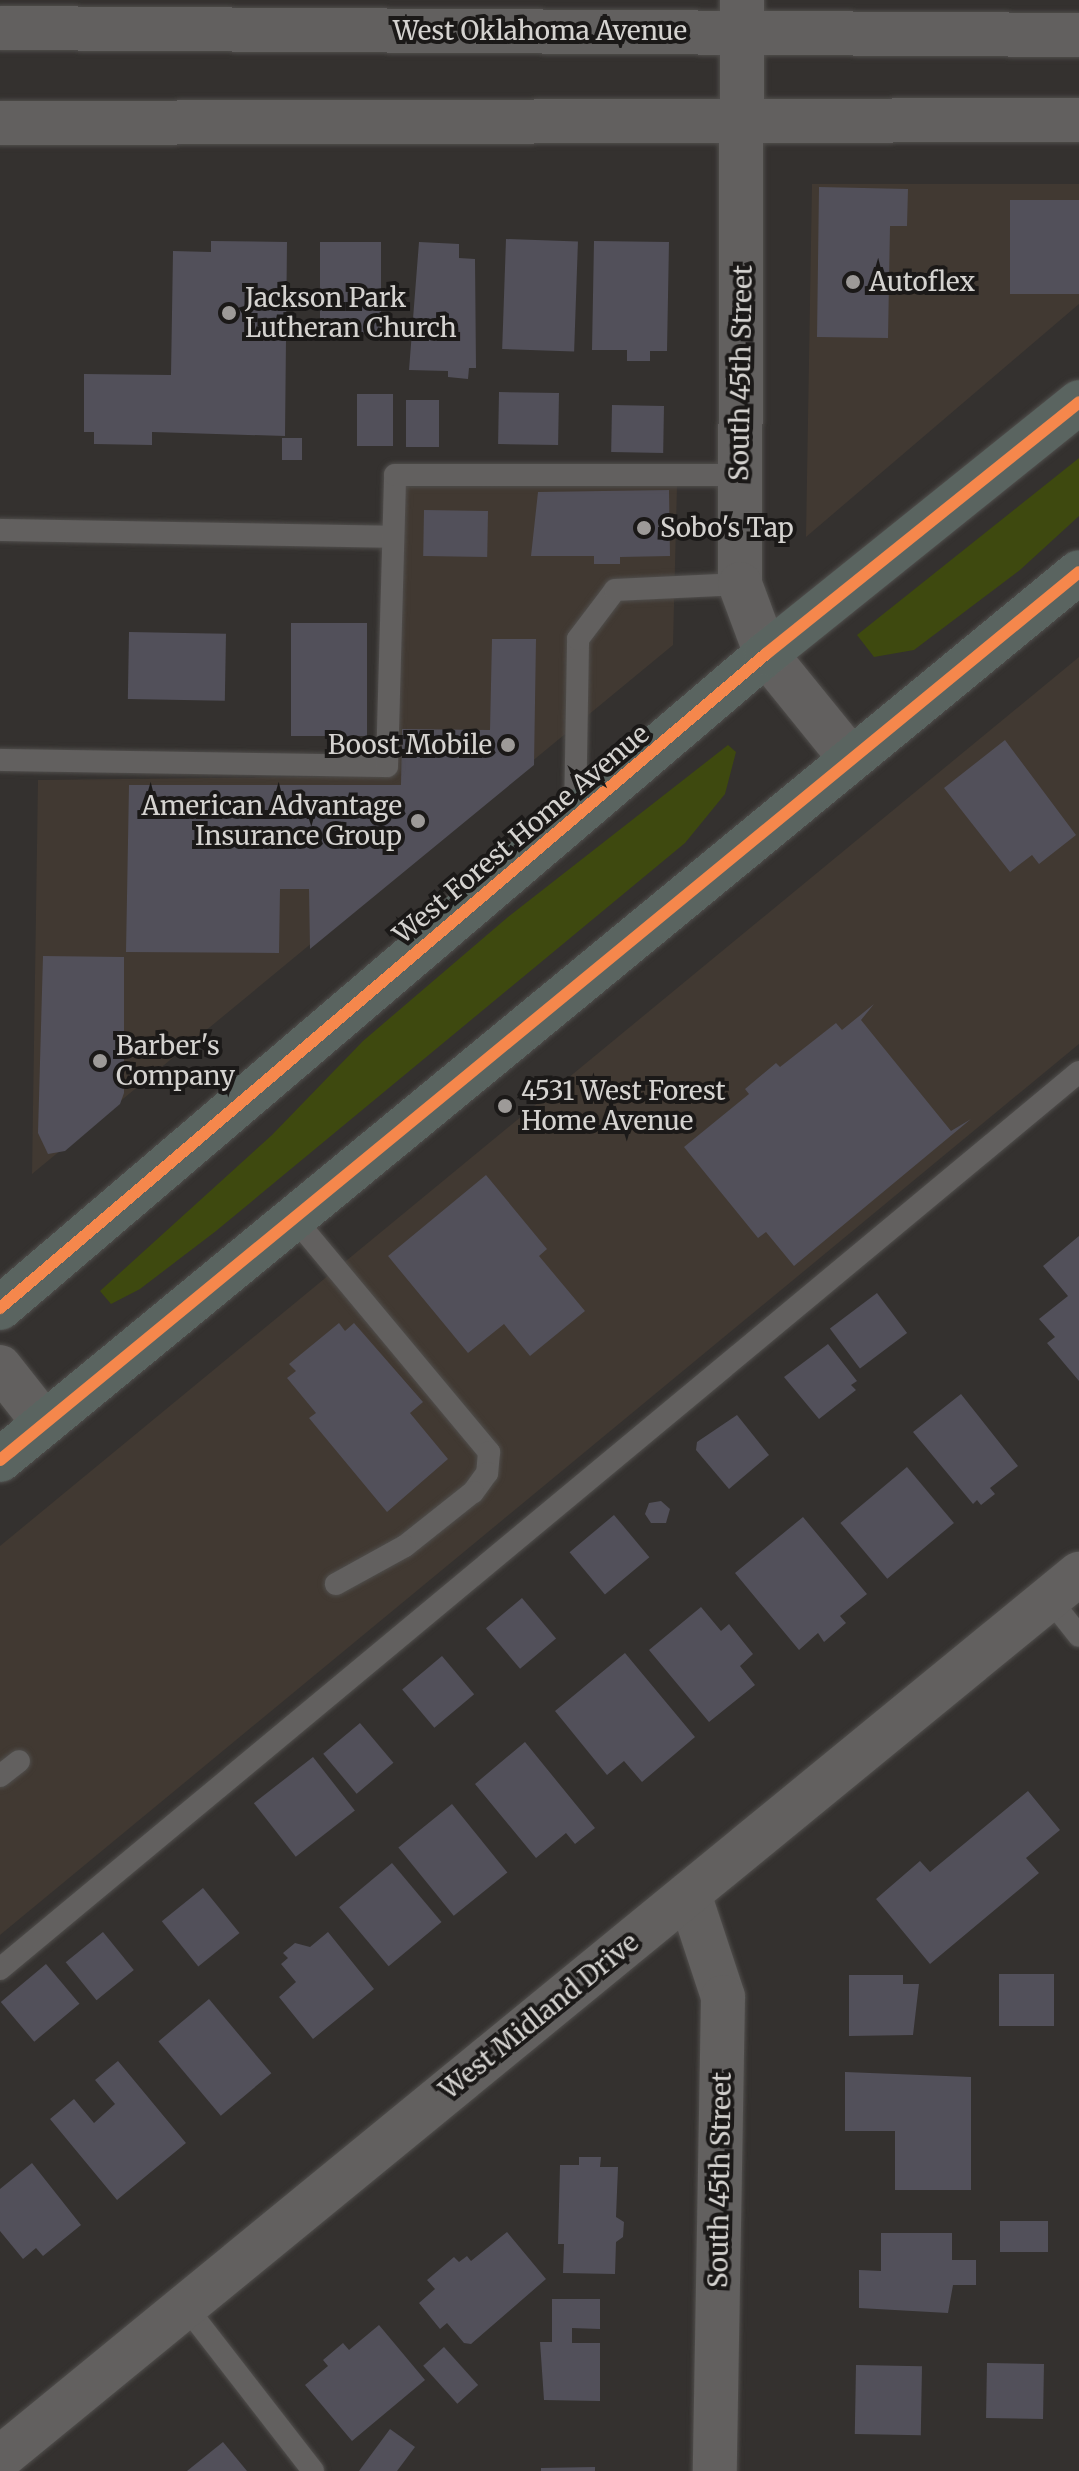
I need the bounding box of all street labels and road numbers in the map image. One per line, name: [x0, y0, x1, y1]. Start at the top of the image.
street label: West Oklahoma Avenue: [393, 15, 687, 47]
street label: South 45th Street: [724, 265, 758, 481]
street label: West Forest Home Avenue: [387, 718, 655, 950]
street label: West Midland Drive: [434, 1926, 644, 2106]
street label: South 45th Street: [703, 2072, 737, 2288]

